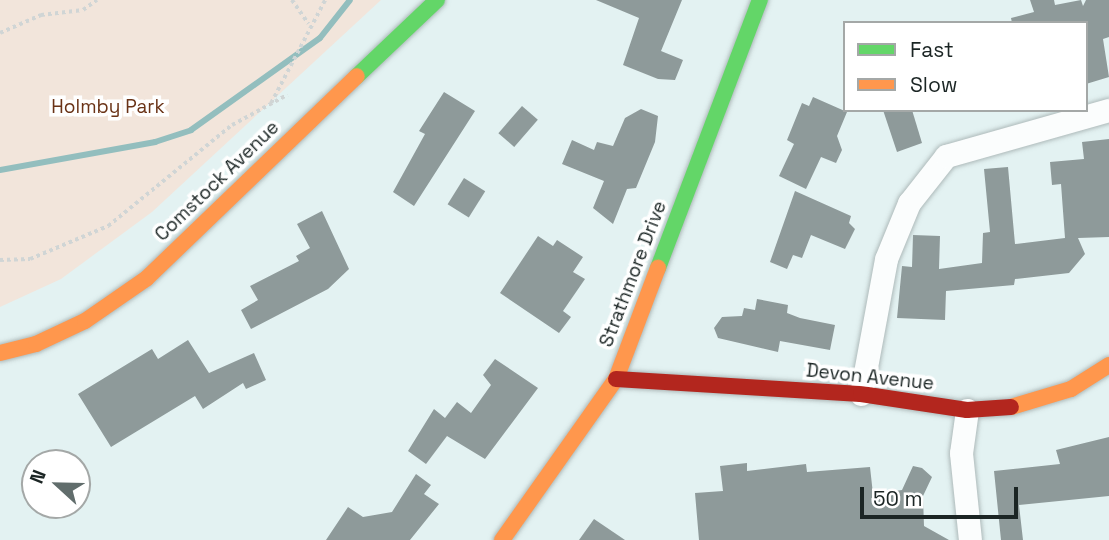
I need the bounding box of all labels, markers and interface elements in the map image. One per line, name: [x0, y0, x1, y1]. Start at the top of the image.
legend: [843, 21, 1088, 112]
text: Fast: [910, 36, 954, 63]
text: Slow: [910, 71, 958, 98]
park label: Holmby Park: [51, 96, 165, 118]
street label: Comstock Avenue: [150, 116, 284, 246]
street label: Strathmore Drive: [595, 198, 671, 350]
street label: Devon Avenue: [805, 359, 935, 395]
north arrow: [21, 449, 91, 519]
text: N: [24, 466, 52, 487]
scale bar: [864, 474, 1021, 518]
text: 50 m: [873, 485, 923, 512]

